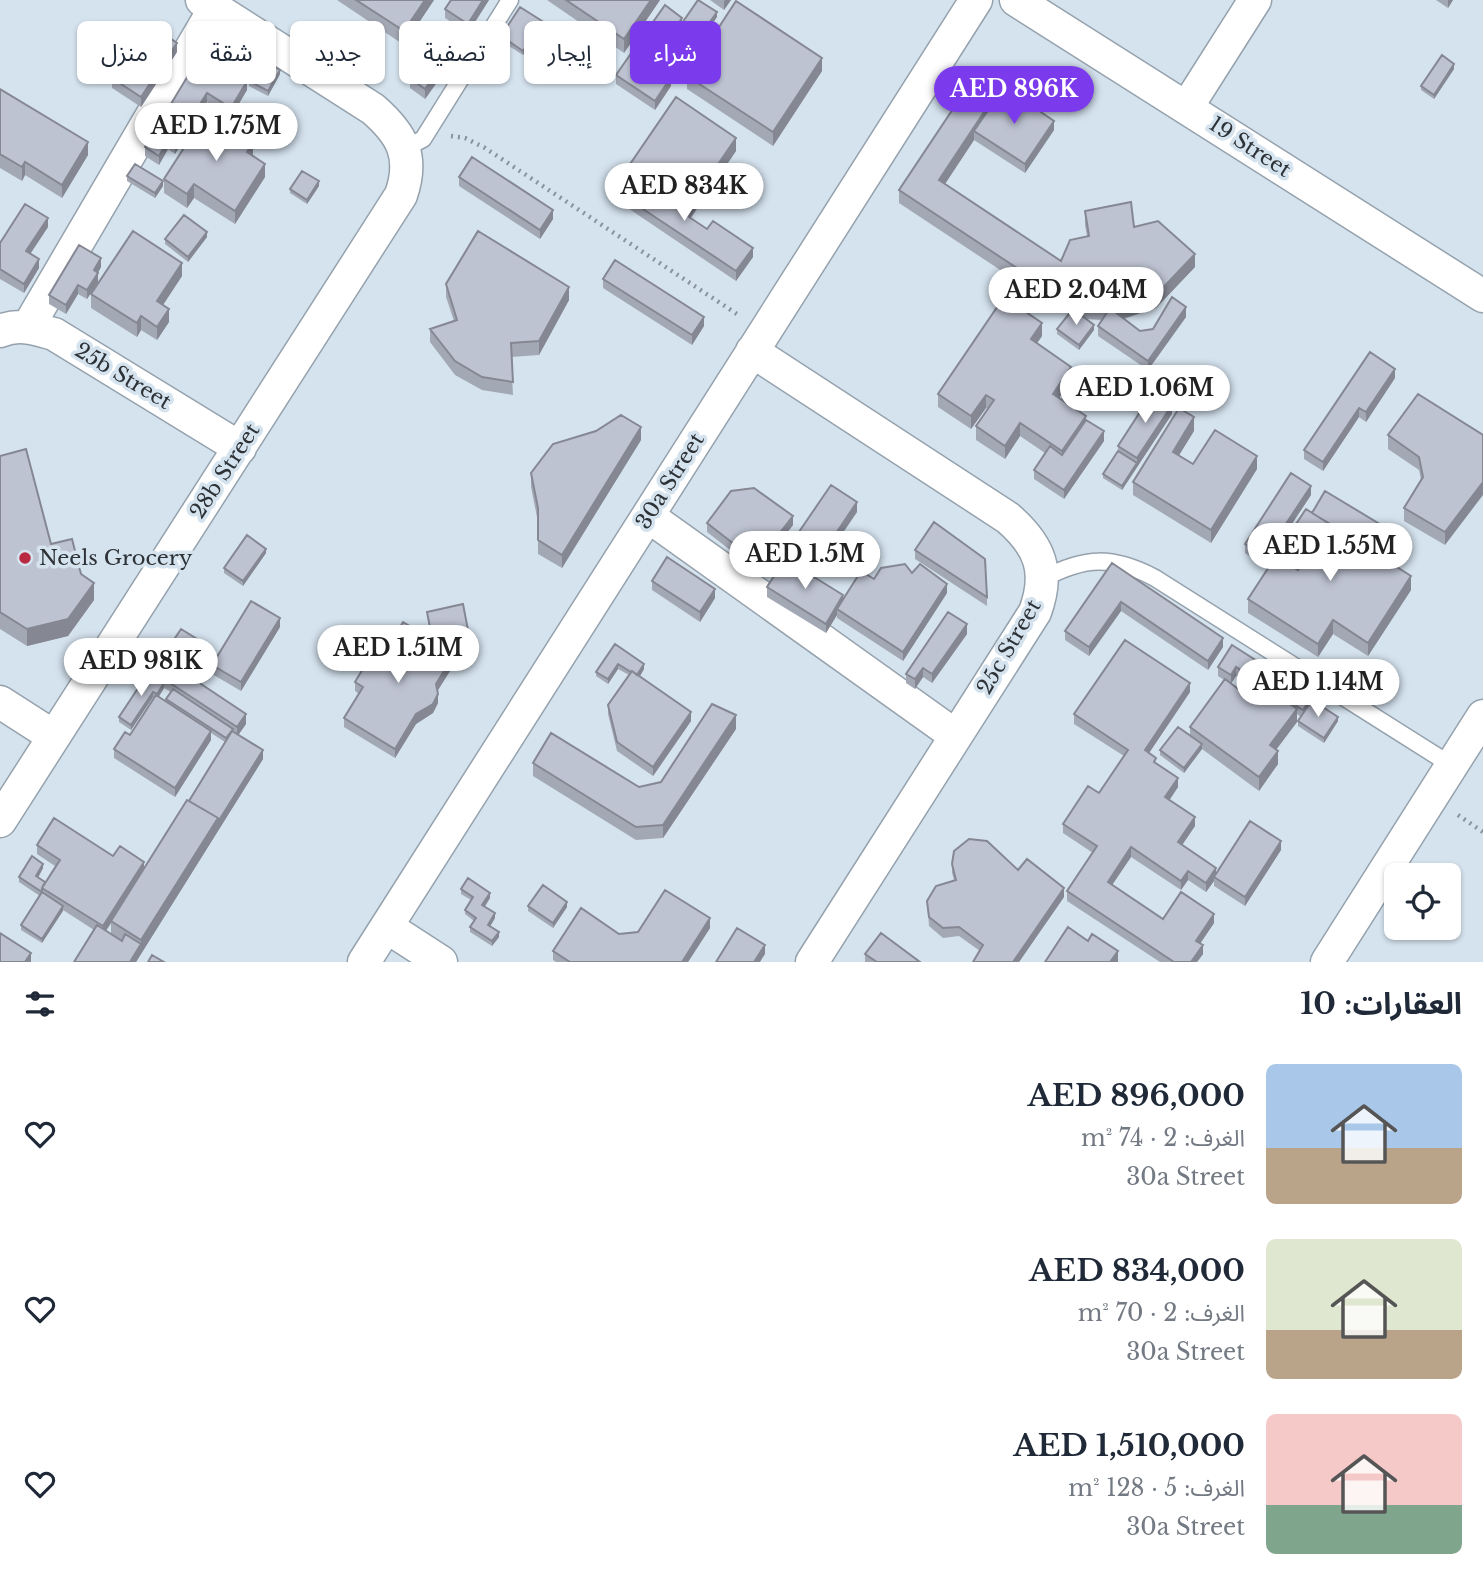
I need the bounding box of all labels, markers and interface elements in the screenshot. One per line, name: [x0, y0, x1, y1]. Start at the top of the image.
chip: منزل: [77, 21, 172, 84]
chip: شقة: [186, 21, 276, 84]
chip: جديد: [290, 21, 385, 84]
chip: تصفية: [399, 21, 510, 84]
chip: إيجار: [524, 21, 616, 84]
chip: شراء: [630, 21, 721, 84]
pin: AED 896K: [942, 66, 1086, 126]
text: AED 896K: [950, 75, 1078, 103]
pin: AED 1.75M: [136, 104, 296, 163]
street label: 19 Street: [1204, 111, 1296, 183]
text: AED 1.75M: [151, 112, 281, 140]
pin: AED 834K: [612, 164, 756, 223]
text: AED 834K: [621, 172, 747, 200]
pin: AED 2.04M: [996, 268, 1156, 327]
text: AED 2.04M: [1005, 276, 1147, 304]
street label: 25b Street: [70, 337, 176, 415]
pin: AED 1.06M: [1065, 366, 1225, 425]
text: AED 1.06M: [1076, 374, 1214, 402]
street label: 28b Street: [185, 418, 266, 524]
street label: 30a Street: [630, 428, 710, 534]
pin: AED 1.55M: [1250, 524, 1410, 583]
pin: AED 1.5M: [733, 532, 877, 591]
text: AED 1.55M: [1263, 532, 1397, 560]
text: AED 1.5M: [745, 540, 865, 568]
place label: Neels Grocery: [39, 545, 193, 571]
marker: Neels Grocery: [17, 550, 33, 566]
street label: 25c Street: [971, 595, 1047, 699]
pin: AED 1.51M: [318, 626, 478, 685]
text: AED 1.51M: [333, 634, 463, 662]
pin: AED 981K: [69, 638, 213, 698]
text: AED 981K: [80, 647, 202, 675]
pin: AED 1.14M: [1238, 660, 1398, 719]
text: AED 1.14M: [1252, 668, 1384, 696]
map controls: [1384, 863, 1461, 940]
button: locate: [1384, 863, 1461, 940]
icon: filters: [21, 985, 59, 1023]
text: العقارات: 10: [1300, 985, 1462, 1022]
text: AED 896,000: [1028, 1077, 1245, 1114]
icon: home: [1322, 1092, 1406, 1176]
icon: heart: [21, 1115, 59, 1153]
text: الغرف: 2 · 74 m²: [1081, 1124, 1245, 1152]
text: 30a Street: [1126, 1163, 1245, 1191]
text: AED 834,000: [1029, 1252, 1245, 1289]
icon: home: [1322, 1267, 1406, 1351]
icon: heart: [21, 1290, 59, 1328]
text: الغرف: 2 · 70 m²: [1078, 1299, 1245, 1327]
text: 30a Street: [1126, 1338, 1245, 1366]
text: AED 1,510,000: [1013, 1427, 1245, 1464]
icon: home: [1322, 1442, 1406, 1526]
icon: heart: [21, 1465, 59, 1503]
text: الغرف: 5 · 128 m²: [1068, 1474, 1245, 1502]
text: 30a Street: [1126, 1513, 1245, 1541]

